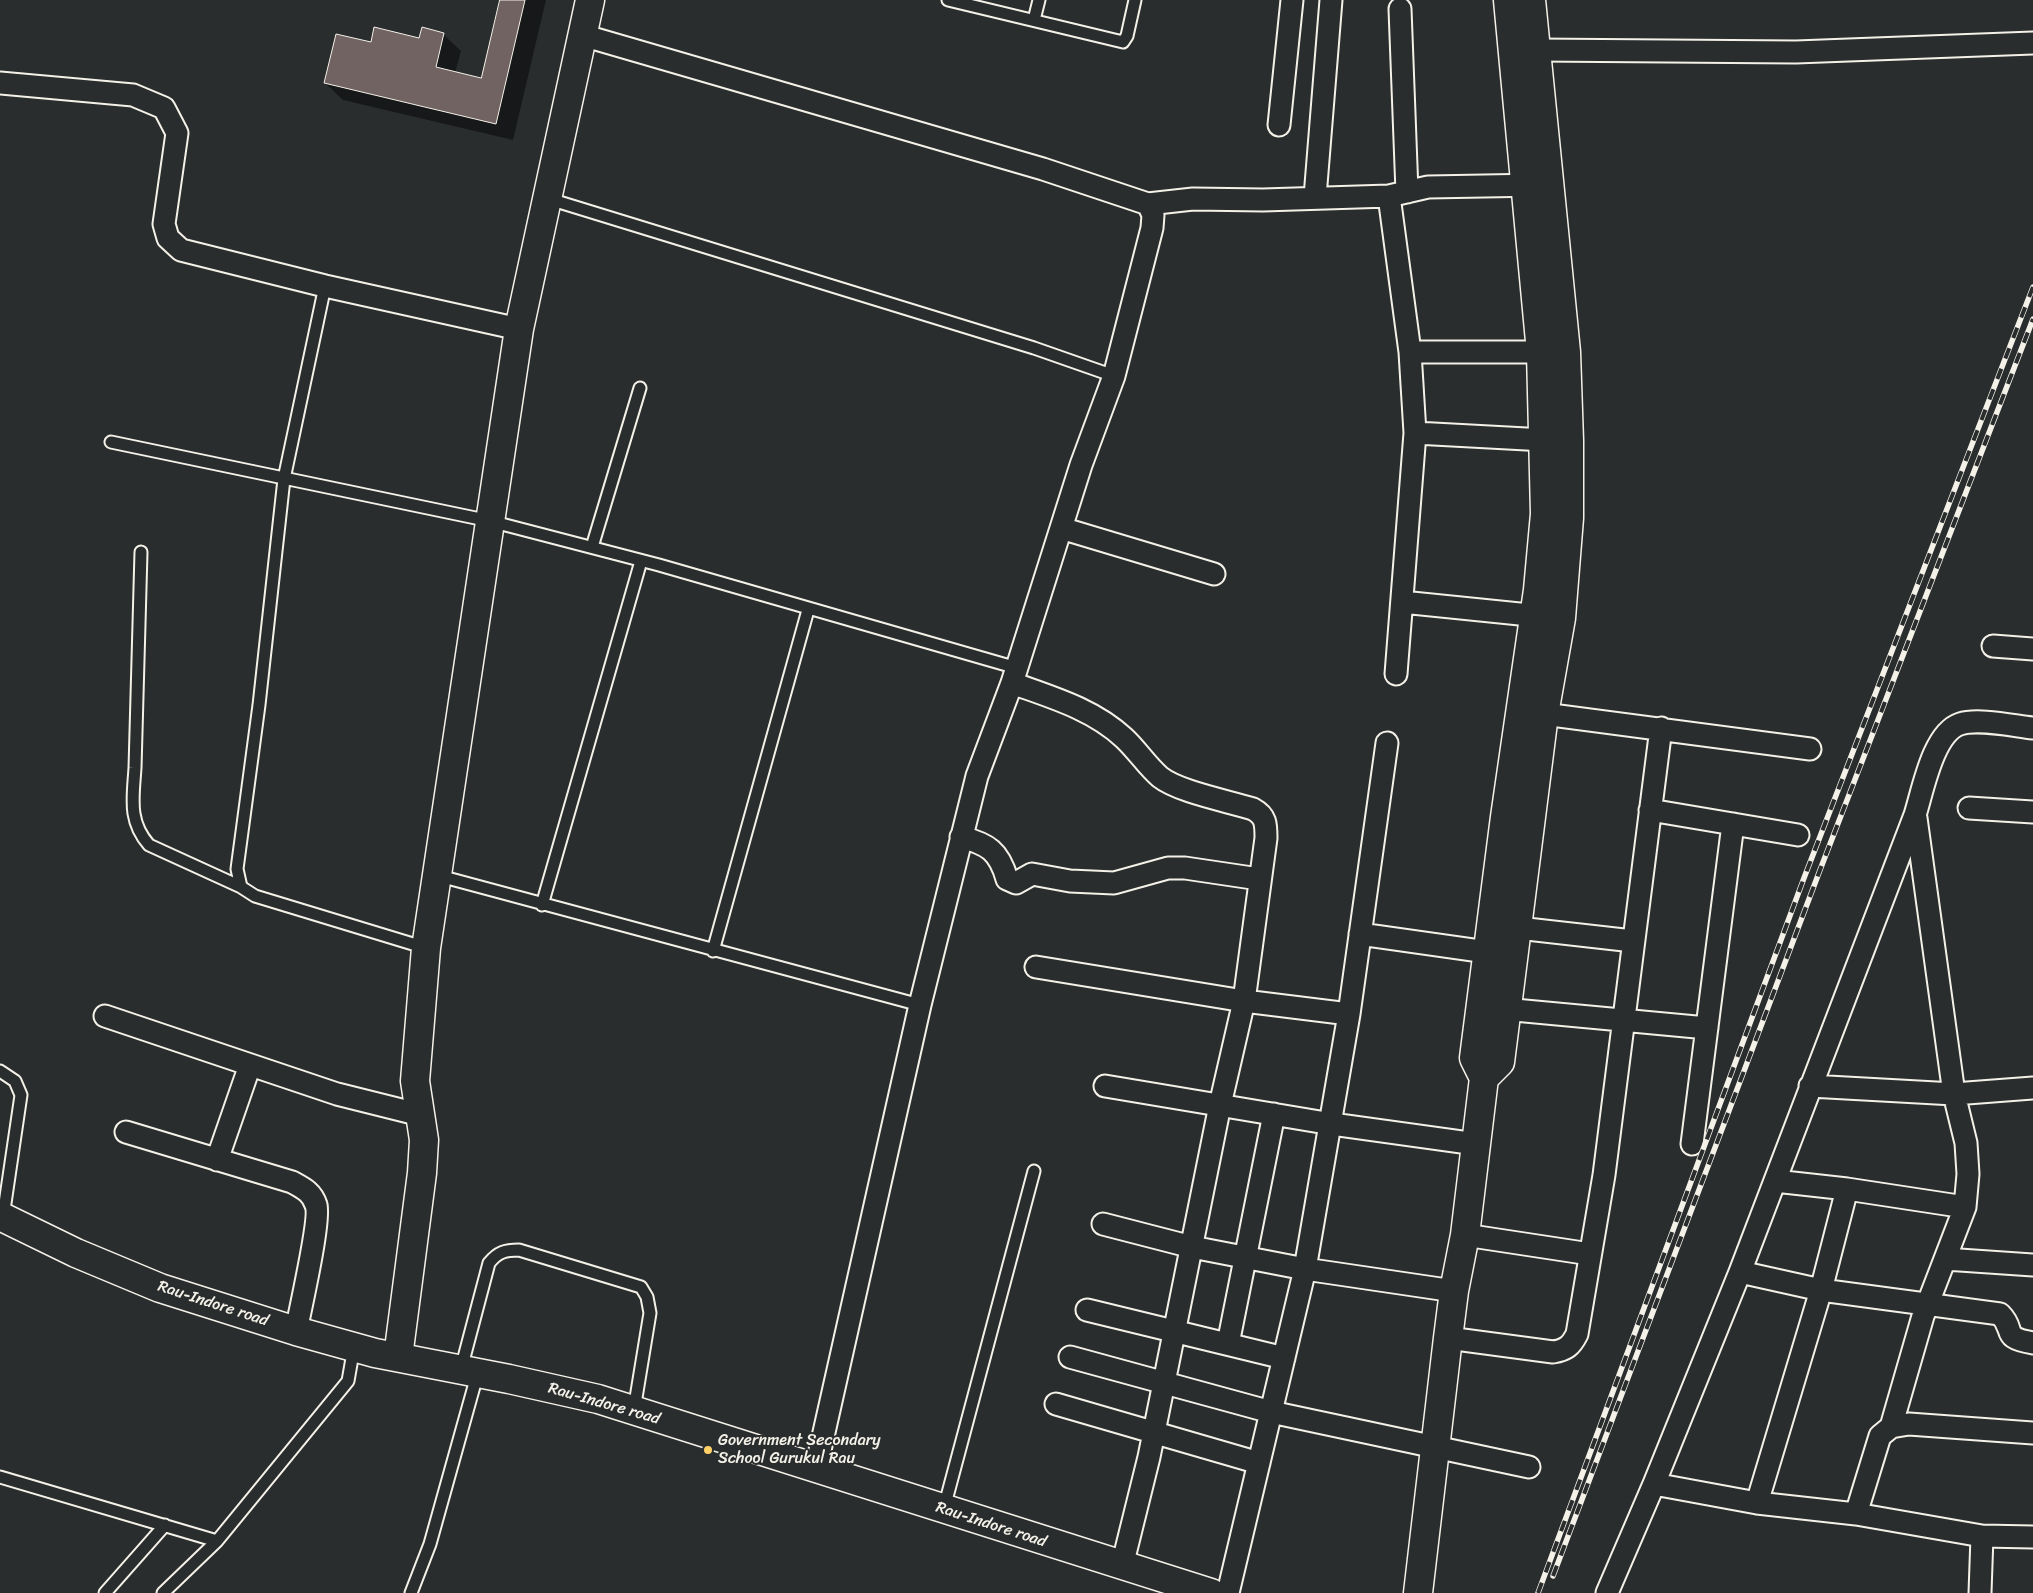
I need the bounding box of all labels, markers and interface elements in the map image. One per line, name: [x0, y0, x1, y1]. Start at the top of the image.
street label: Rau-Indore road: [155, 1277, 271, 1331]
street label: Rau-Indore road: [546, 1379, 662, 1429]
place label: Government Secondary School Gurukul Rau: [718, 1431, 881, 1469]
marker: Government Secondary School Gurukul Rau: [702, 1444, 714, 1456]
street label: Rau-Indore road: [933, 1498, 1049, 1552]

